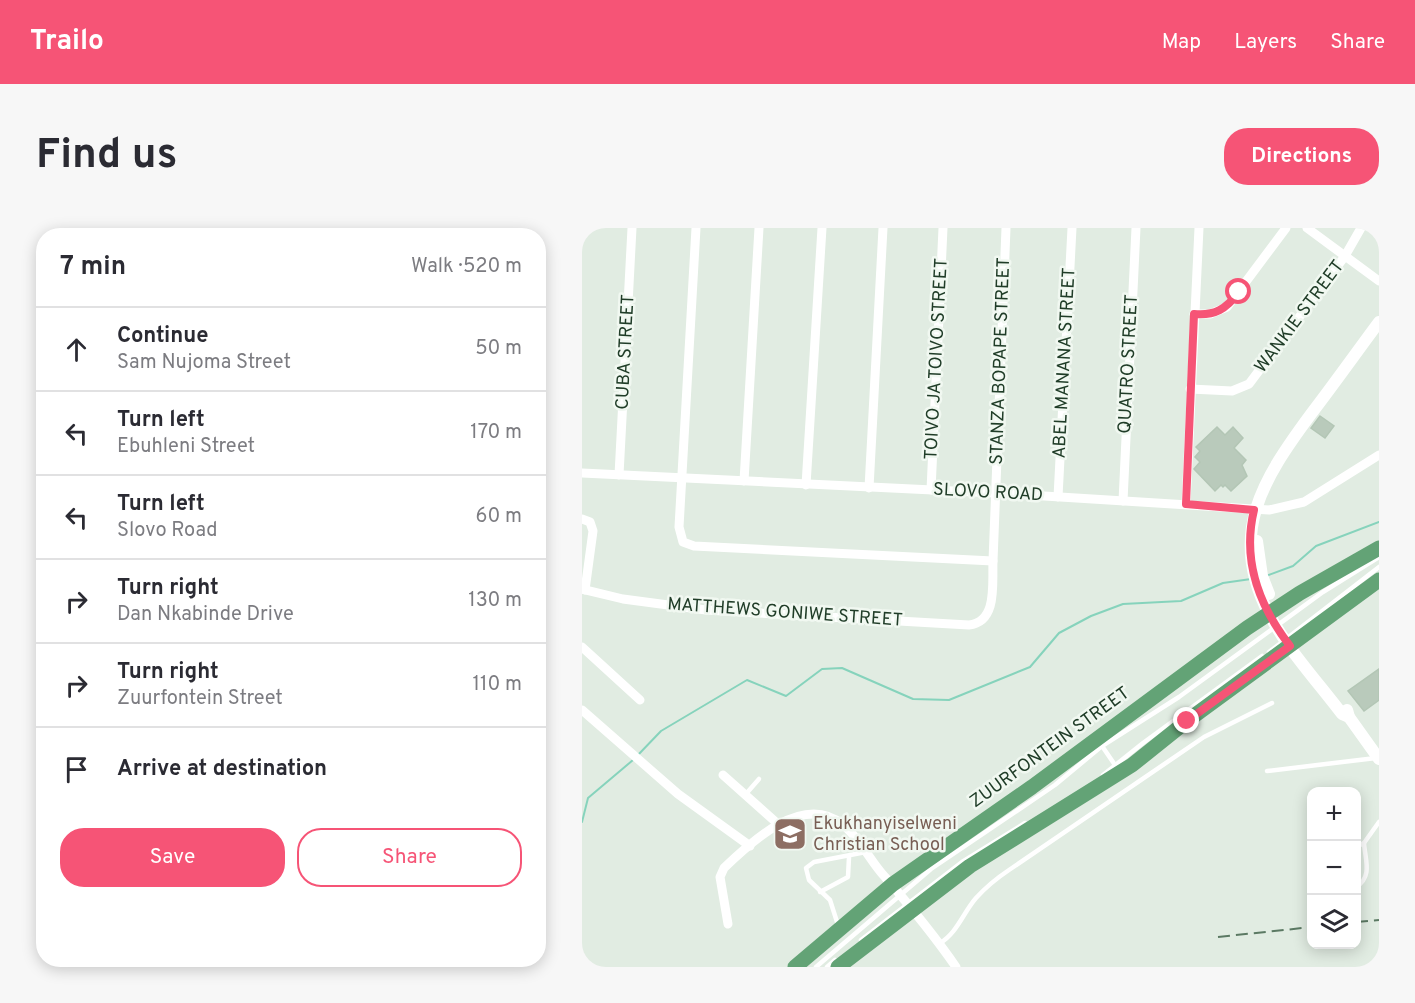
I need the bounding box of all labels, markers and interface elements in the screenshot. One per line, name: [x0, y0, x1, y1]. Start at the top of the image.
text: Trailo: [30, 24, 104, 60]
text: Map: [1162, 29, 1201, 56]
text: Layers: [1234, 29, 1297, 56]
text: Share: [1330, 29, 1385, 56]
button: Directions: [1224, 128, 1379, 185]
text: Find us: [36, 130, 177, 183]
text: 7 min: [60, 251, 126, 284]
text: Walk · 520 m: [411, 254, 522, 280]
street label: WANKIE STREET: [1250, 256, 1350, 378]
street label: STANZA BOPAPE STREET: [986, 257, 1016, 465]
street label: TOIVO JA TOIVO STREET: [920, 258, 954, 460]
street label: ABEL MANANA STREET: [1049, 267, 1081, 459]
route start: [1225, 278, 1251, 304]
street label: CUBA STREET: [611, 294, 641, 410]
street label: QUATRO STREET: [1114, 294, 1144, 434]
text: Continue: [117, 323, 208, 350]
icon: ahead: [60, 333, 93, 366]
text: 50 m: [475, 336, 522, 362]
text: Sam Nujoma Street: [117, 350, 291, 376]
text: Turn left: [117, 407, 205, 434]
icon: left: [60, 417, 93, 450]
text: 170 m: [470, 420, 522, 446]
text: Ebuhleni Street: [117, 434, 255, 460]
street label: SLOVO ROAD: [932, 479, 1044, 507]
text: Turn left: [117, 491, 205, 518]
icon: left: [60, 501, 93, 534]
text: 60 m: [476, 504, 522, 530]
text: Slovo Road: [117, 518, 218, 544]
text: Turn right: [117, 575, 219, 602]
icon: right: [60, 585, 93, 618]
text: 130 m: [468, 588, 522, 614]
street label: MATTHEWS GONIWE STREET: [666, 593, 904, 633]
text: Dan Nkabinde Drive: [117, 602, 294, 628]
text: Turn right: [117, 659, 219, 686]
icon: right: [60, 669, 93, 702]
text: 110 m: [473, 672, 522, 698]
street label: ZUURFONTEIN STREET: [966, 682, 1134, 814]
text: Zuurfontein Street: [117, 686, 283, 712]
route end: [1173, 707, 1199, 733]
icon: arrive: [60, 753, 93, 786]
text: Arrive at destination: [117, 756, 327, 783]
map controls: [1307, 787, 1361, 949]
button: +: [1307, 787, 1361, 841]
place label: Ekukhanyiselweni Christian School: [813, 813, 957, 857]
school or university icon: Ekukhanyiselweni Christian School: [772, 816, 808, 852]
button: Save: [60, 828, 285, 887]
button: Share: [297, 828, 522, 887]
button: −: [1307, 841, 1361, 895]
button: layers: [1307, 895, 1361, 949]

